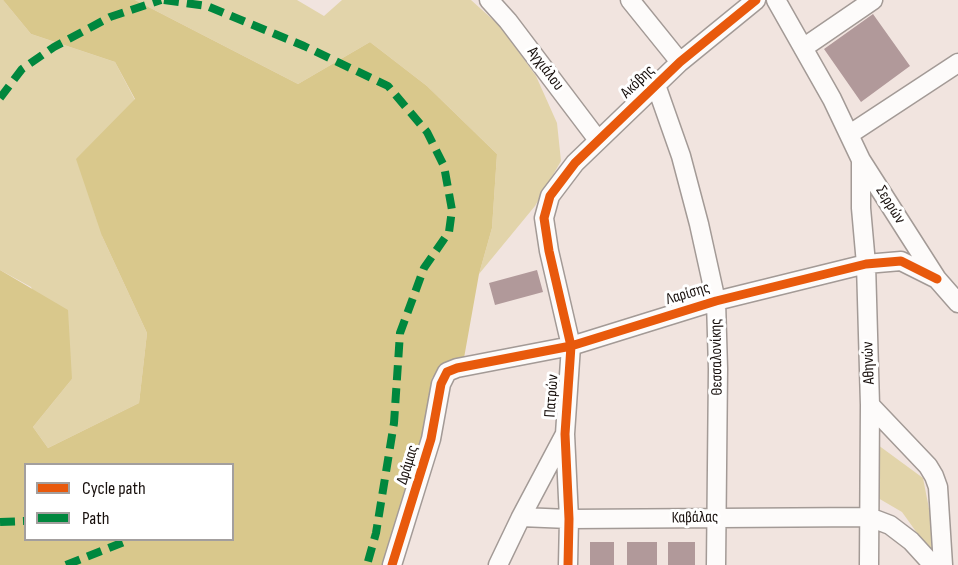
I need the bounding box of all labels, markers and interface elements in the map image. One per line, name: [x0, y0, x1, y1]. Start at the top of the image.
street label: Αγχιάλου: [522, 43, 568, 95]
street label: Ακόβης: [617, 61, 659, 103]
street label: Σερρών: [871, 182, 909, 228]
street label: Λαρίσης: [664, 278, 712, 310]
street label: Θεσσαλονίκης: [707, 318, 727, 396]
street label: Αθηνών: [859, 341, 879, 385]
street label: Πατρών: [541, 374, 563, 418]
street label: Δράμας: [393, 443, 423, 487]
legend: [24, 463, 234, 541]
text: Cycle path: [82, 478, 146, 499]
text: Path: [82, 508, 110, 529]
street label: Καβάλας: [672, 508, 718, 528]

